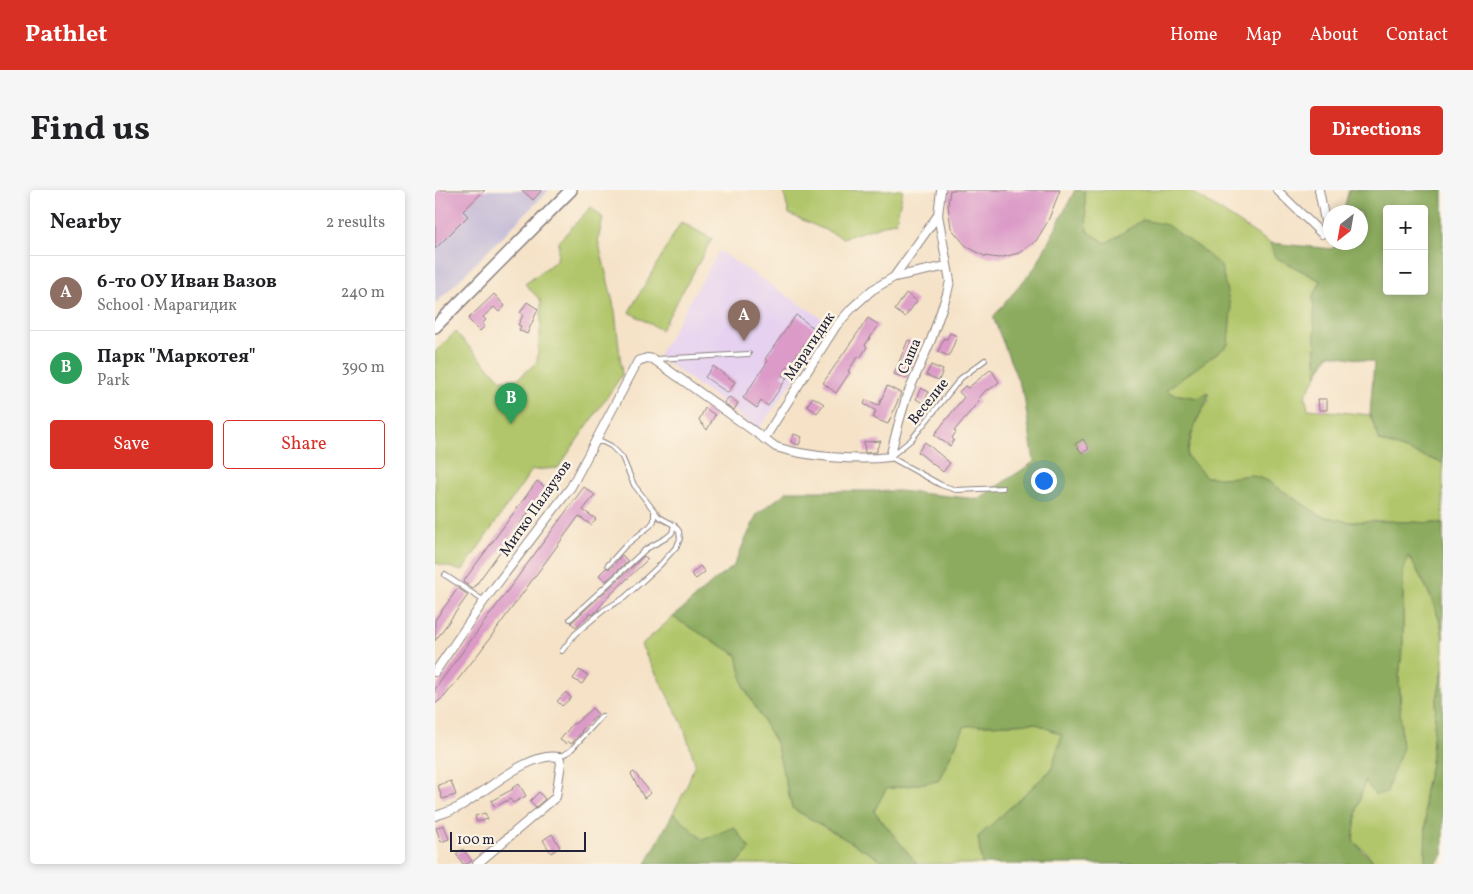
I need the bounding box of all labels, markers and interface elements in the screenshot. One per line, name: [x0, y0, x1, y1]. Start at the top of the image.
text: Pathlet: [25, 18, 107, 52]
text: Home: [1170, 23, 1218, 48]
text: Map: [1246, 23, 1282, 48]
text: About: [1310, 23, 1358, 48]
text: Contact: [1386, 23, 1448, 48]
text: Find us: [30, 106, 150, 154]
button: Directions: [1310, 106, 1443, 155]
north arrow: [1323, 205, 1368, 250]
map controls: [1383, 205, 1428, 295]
button: +: [1383, 205, 1428, 250]
text: Nearby: [50, 208, 121, 237]
text: 2 results: [326, 212, 385, 234]
button: −: [1383, 250, 1428, 295]
text: 6-то ОУ Иван Вазов: [97, 269, 277, 295]
text: A: [60, 282, 72, 304]
text: 240 m: [341, 282, 385, 304]
text: School · Марагидик: [97, 295, 237, 317]
pin: A: [728, 300, 760, 341]
street label: Марагидик: [780, 308, 841, 385]
street label: Саша: [893, 335, 927, 378]
text: Парк "Маркотея": [97, 344, 256, 370]
text: B: [61, 357, 71, 379]
text: 390 m: [342, 357, 385, 379]
text: Park: [97, 370, 130, 392]
street label: Веселие: [904, 374, 955, 430]
pin: B: [495, 383, 527, 424]
button: Save: [50, 420, 213, 469]
button: Share: [223, 420, 385, 469]
street label: Митко Палаузов: [495, 457, 577, 561]
your location: [1031, 468, 1057, 494]
scale bar: [450, 829, 586, 852]
text: 100 m: [457, 831, 495, 850]

